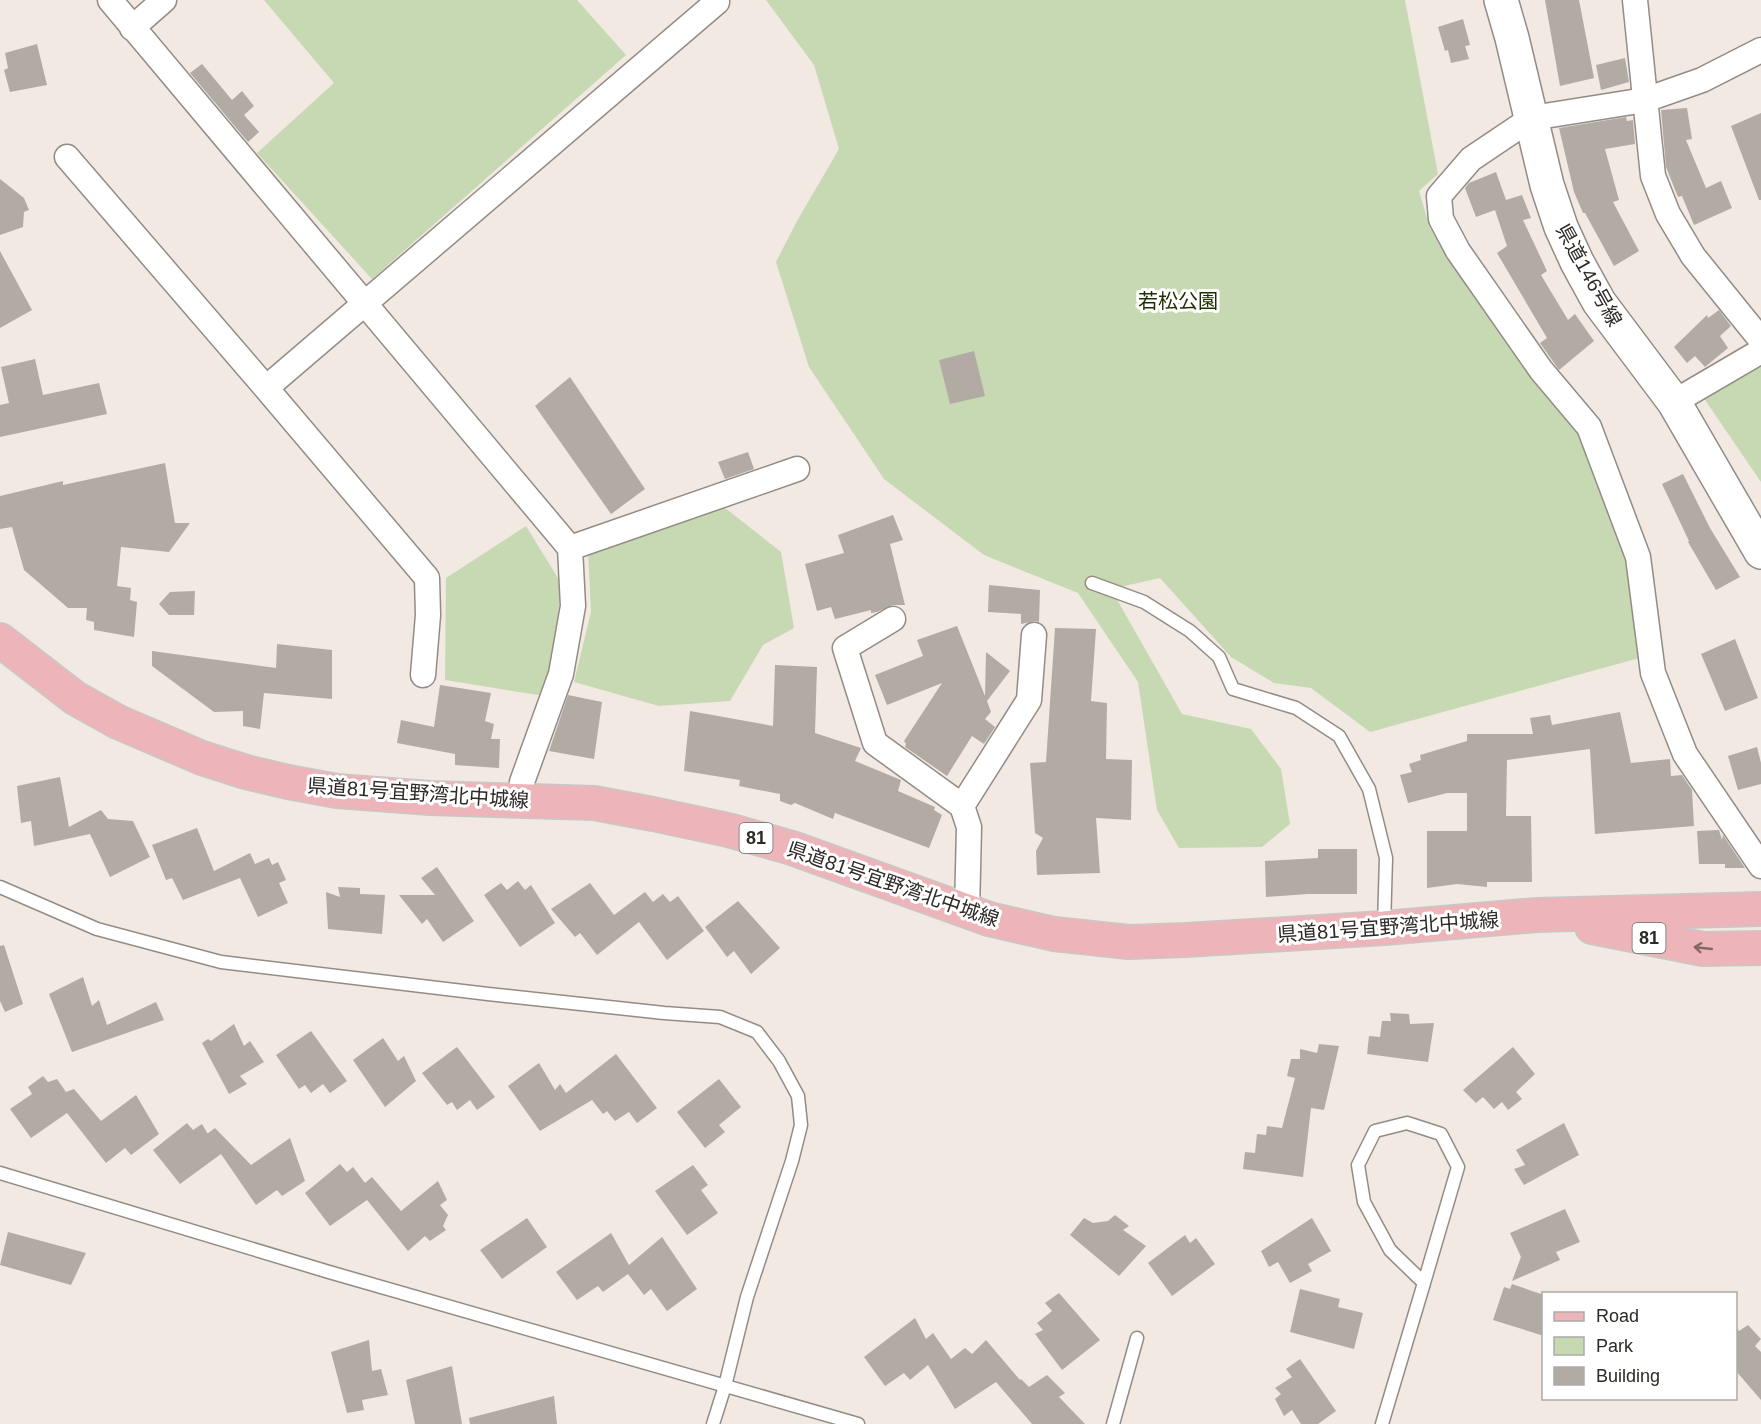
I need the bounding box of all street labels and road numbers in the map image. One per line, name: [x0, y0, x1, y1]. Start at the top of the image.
street label: 県道146号線: [1552, 220, 1626, 330]
street label: 県道81号宜野湾北中城線: [306, 774, 530, 812]
road number: 81: [740, 823, 772, 853]
street label: 県道81号宜野湾北中城線: [784, 837, 1002, 931]
street label: 県道81号宜野湾北中城線: [1276, 908, 1500, 946]
road number: 81: [1632, 923, 1666, 953]

